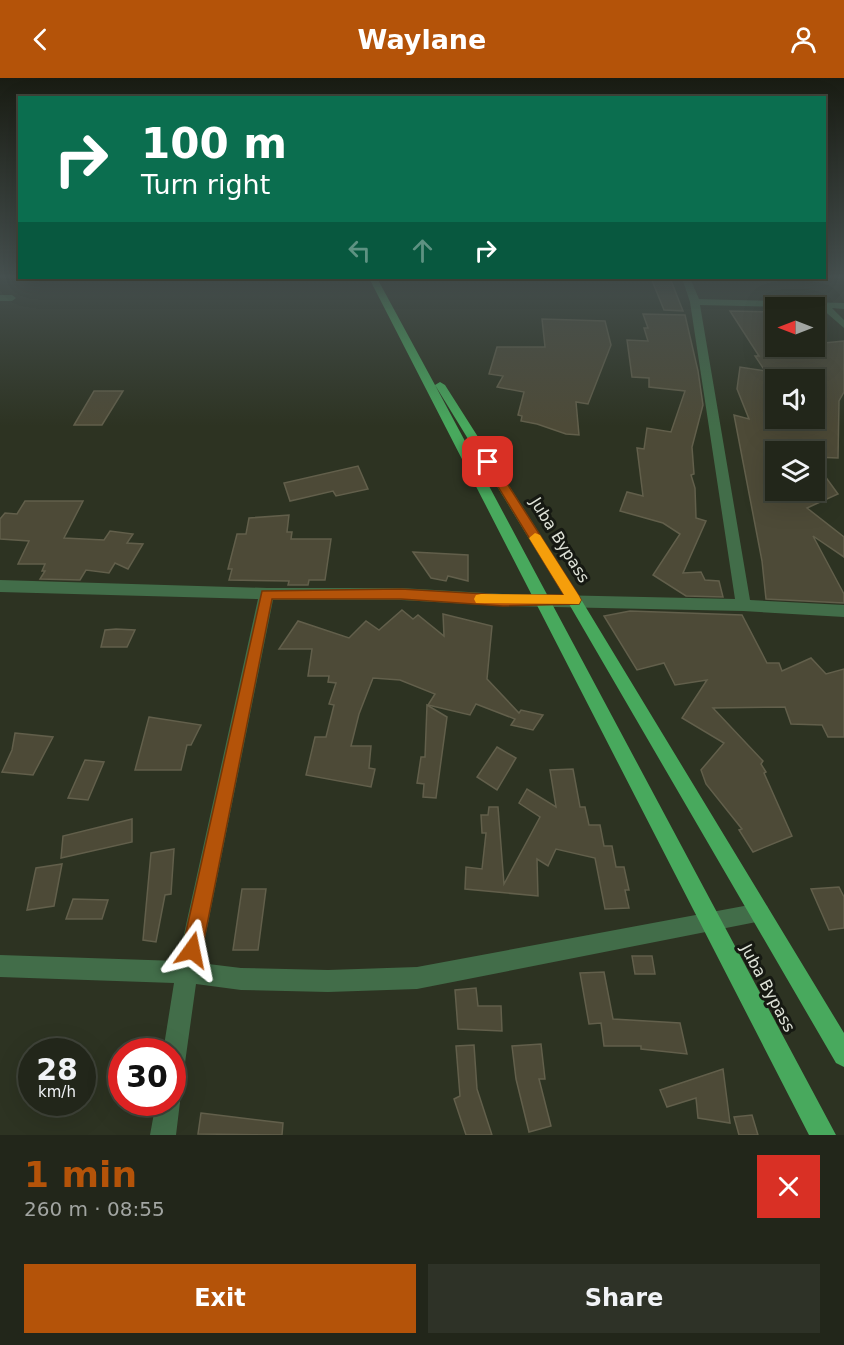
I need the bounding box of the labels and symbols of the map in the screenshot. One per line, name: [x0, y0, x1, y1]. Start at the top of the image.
north arrow: [765, 297, 825, 357]
pin: [462, 436, 513, 487]
street label: Juba Bypass: [526, 493, 594, 586]
position arrow: [160, 918, 224, 982]
street label: Juba Bypass: [736, 940, 799, 1035]
speed limit sign: 30: [108, 1038, 186, 1116]

